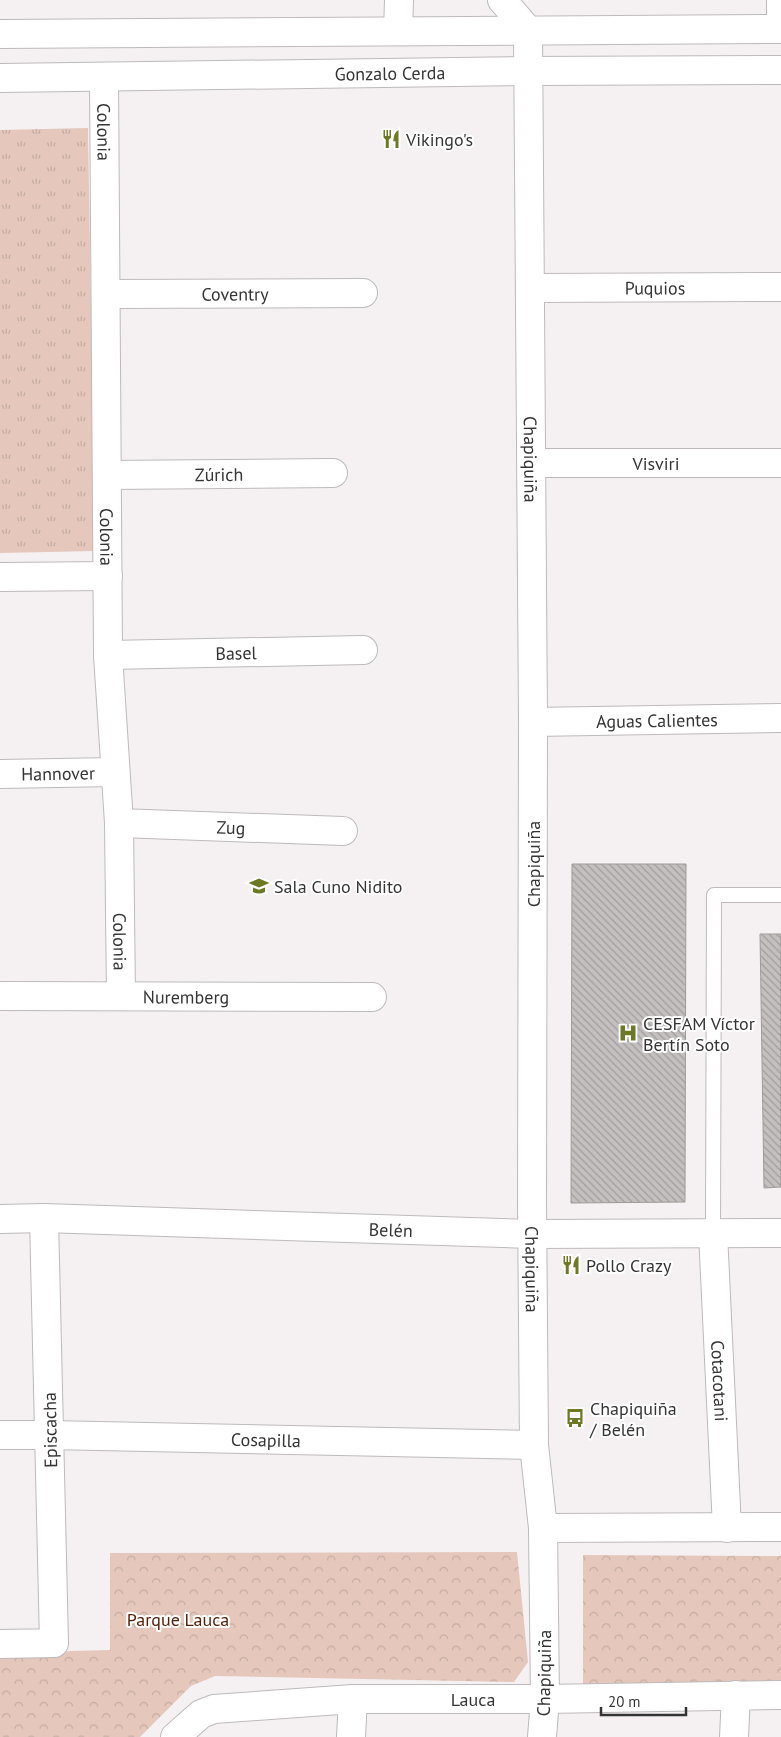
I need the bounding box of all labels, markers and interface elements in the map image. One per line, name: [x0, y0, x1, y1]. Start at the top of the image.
street label: Gonzalo Cerda: [334, 61, 446, 85]
street label: Colonia: [93, 103, 116, 161]
restaurant icon: Vikingo's: [380, 128, 402, 150]
place label: Vikingo's: [405, 128, 473, 151]
street label: Puquios: [625, 276, 685, 299]
street label: Coventry: [201, 282, 269, 305]
street label: Chapiquiña: [519, 416, 543, 503]
street label: Visviri: [631, 452, 680, 475]
street label: Zúrich: [195, 462, 243, 486]
street label: Colonia: [95, 508, 119, 566]
street label: Basel: [215, 641, 258, 664]
street label: Aguas Calientes: [596, 708, 718, 732]
street label: Hannover: [21, 761, 95, 785]
street label: Zug: [216, 815, 246, 839]
street label: Chapiquiña: [522, 821, 545, 907]
school or university icon: Sala Cuno Nidito: [248, 875, 270, 897]
place label: Sala Cuno Nidito: [274, 875, 402, 898]
street label: Colonia: [109, 913, 132, 971]
street label: Nuremberg: [143, 985, 229, 1008]
place label: CESFAM Víctor Bertín Soto: [643, 1012, 755, 1056]
hospital icon: CESFAM Víctor Bertín Soto: [617, 1022, 639, 1044]
street label: Belén: [368, 1217, 413, 1242]
street label: Chapiquiña: [521, 1226, 544, 1313]
restaurant icon: Pollo Crazy: [560, 1254, 582, 1276]
place label: Pollo Crazy: [586, 1254, 672, 1277]
street label: Cotacotani: [707, 1340, 733, 1422]
street label: Episcacha: [38, 1392, 62, 1468]
place label: Chapiquiña / Belén: [589, 1397, 677, 1441]
bus stop icon: Chapiquiña / Belén: [564, 1407, 586, 1429]
street label: Cosapilla: [231, 1427, 301, 1452]
park label: Parque Lauca: [127, 1608, 229, 1631]
street label: Chapiquiña: [532, 1630, 556, 1716]
scale bar: [601, 1684, 686, 1716]
street label: Lauca: [451, 1688, 495, 1711]
text: 20 m: [608, 1692, 641, 1711]

